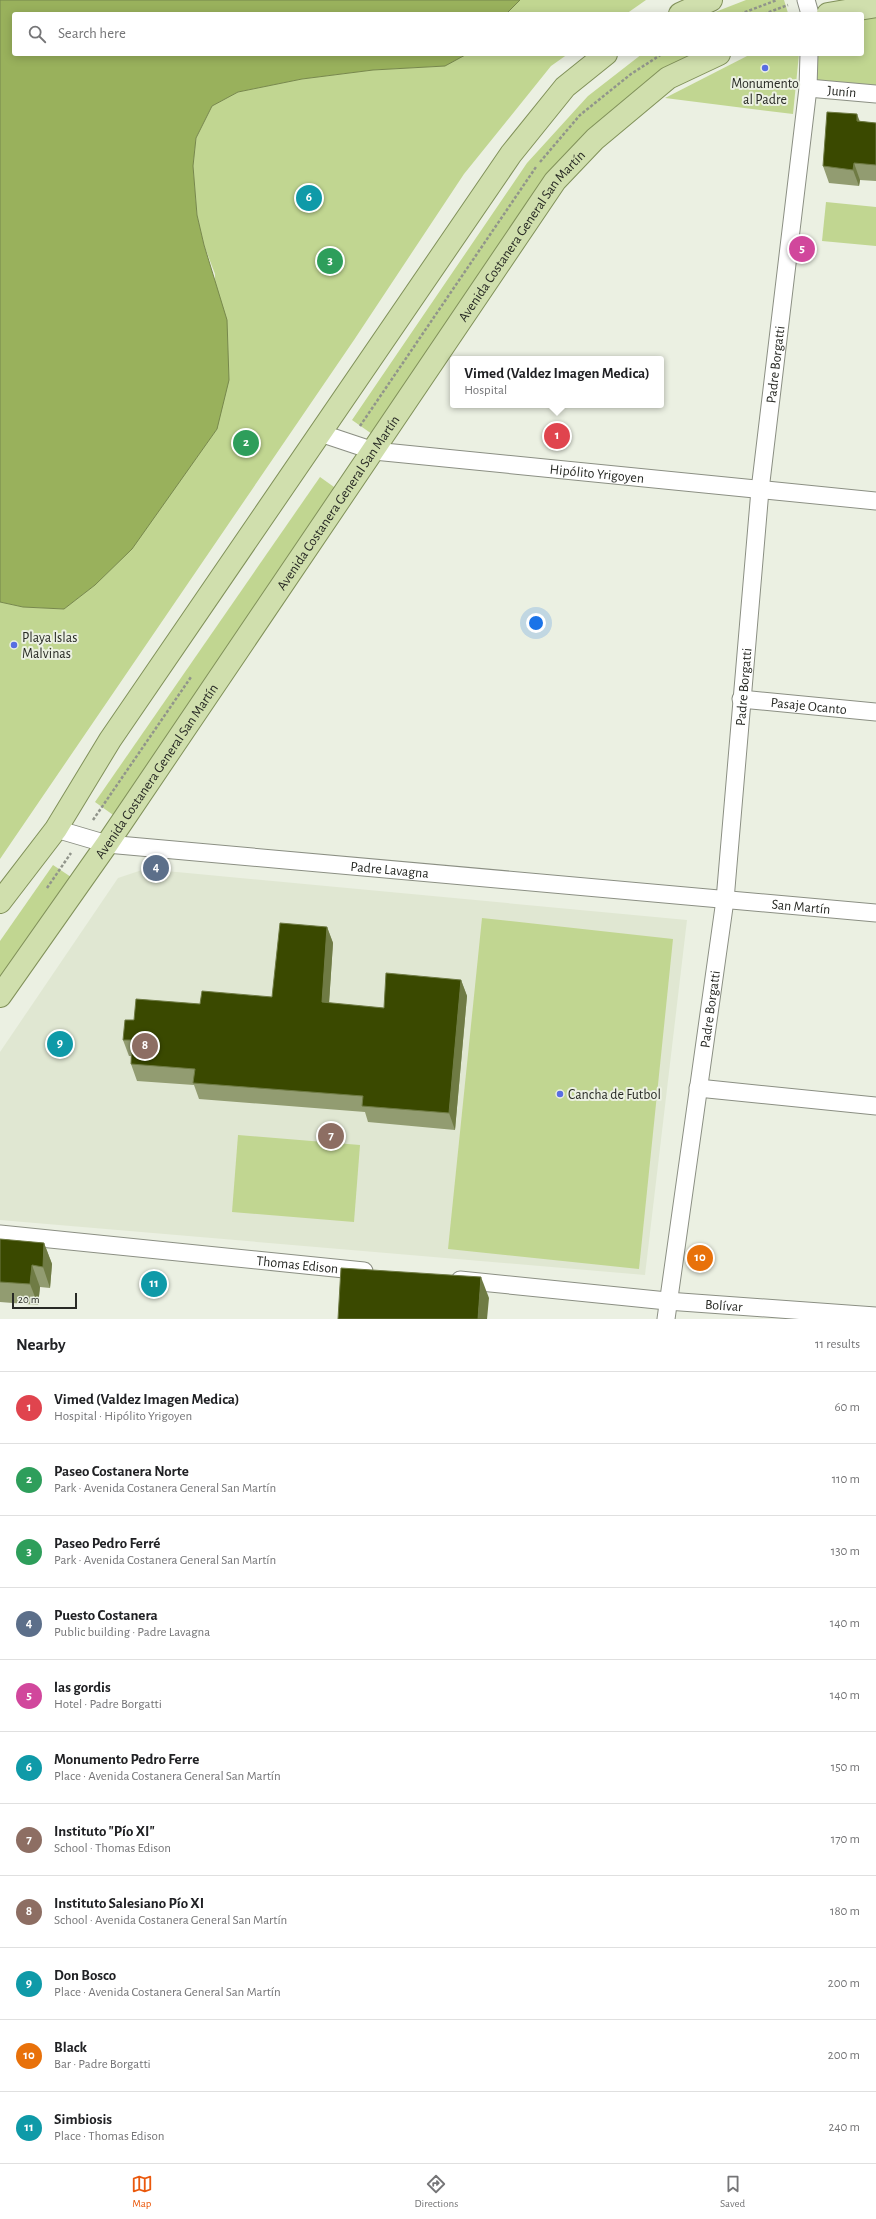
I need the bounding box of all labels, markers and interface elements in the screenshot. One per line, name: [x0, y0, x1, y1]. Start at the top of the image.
search box: [12, 12, 864, 56]
icon: search: [26, 23, 48, 45]
text: Search here: [58, 26, 126, 41]
marker: Monumento al Padre: [760, 63, 770, 73]
place label: Monumento al Padre: [731, 77, 799, 107]
street label: Junín: [827, 84, 857, 100]
street label: Avenida Costanera General San Martín: [456, 148, 588, 324]
pin: 6: [296, 183, 322, 213]
pin: 5: [789, 234, 815, 264]
pin: 3: [317, 246, 343, 276]
street label: Padre Borgatti: [764, 325, 788, 404]
popup: [450, 356, 664, 408]
text: Vimed (Valdez Imagen Medica): [464, 366, 650, 381]
text: Hospital: [464, 384, 507, 397]
street label: Avenida Costanera General San Martín: [275, 413, 402, 593]
pin: 1: [544, 421, 570, 451]
pin: 2: [233, 428, 259, 458]
street label: Hipólito Yrigoyen: [549, 463, 645, 486]
your location: [526, 613, 546, 633]
place label: Playa Islas Malvinas: [22, 631, 77, 661]
marker: Playa Islas Malvinas: [9, 640, 19, 650]
street label: Padre Borgatti: [734, 648, 754, 726]
street label: Avenida Costanera General San Martín: [93, 682, 221, 861]
street label: Pasaje Ocanto: [770, 696, 847, 717]
pin: 4: [143, 853, 169, 883]
street label: Padre Lavagna: [350, 860, 430, 881]
street label: San Martín: [771, 898, 831, 917]
street label: Padre Borgatti: [698, 970, 723, 1049]
pin: 9: [47, 1029, 73, 1059]
pin: 8: [132, 1031, 158, 1061]
place label: Cancha de Futbol: [568, 1088, 661, 1102]
marker: Cancha de Futbol: [555, 1089, 565, 1099]
pin: 7: [318, 1121, 344, 1151]
pin: 10: [687, 1243, 713, 1273]
street label: Thomas Edison: [256, 1254, 339, 1276]
pin: 11: [141, 1269, 167, 1299]
scale bar: [12, 1291, 77, 1310]
text: 20 m: [18, 1294, 39, 1305]
street label: Bolívar: [704, 1298, 743, 1314]
text: Nearby: [16, 1336, 66, 1353]
text: 11 results: [815, 1338, 860, 1351]
text: Vimed (Valdez Imagen Medica): [54, 1392, 240, 1407]
text: 1: [27, 1401, 31, 1414]
text: 60 m: [834, 1401, 860, 1414]
text: Hospital · Hipólito Yrigoyen: [54, 1410, 192, 1423]
text: Paseo Costanera Norte: [54, 1464, 189, 1479]
text: 2: [26, 1473, 32, 1486]
text: 110 m: [832, 1473, 860, 1486]
text: Park · Avenida Costanera General San Martín: [54, 1482, 276, 1495]
text: Paseo Pedro Ferré: [54, 1536, 160, 1551]
text: 3: [26, 1545, 32, 1558]
text: 130 m: [831, 1545, 860, 1558]
text: Park · Avenida Costanera General San Martín: [54, 1554, 276, 1567]
text: Puesto Costanera: [54, 1608, 158, 1623]
text: 4: [26, 1617, 32, 1630]
text: 140 m: [830, 1617, 860, 1630]
text: Public building · Padre Lavagna: [54, 1626, 210, 1639]
text: las gordis: [54, 1680, 111, 1695]
text: 5: [26, 1689, 32, 1702]
text: 140 m: [830, 1689, 860, 1702]
text: Hotel · Padre Borgatti: [54, 1698, 162, 1711]
text: Monumento Pedro Ferre: [54, 1752, 199, 1767]
text: 6: [26, 1761, 32, 1774]
text: 150 m: [831, 1761, 860, 1774]
text: Place · Avenida Costanera General San Martín: [54, 1770, 281, 1783]
text: Instituto "Pío XI": [54, 1824, 155, 1839]
text: 7: [26, 1833, 32, 1846]
text: 170 m: [831, 1833, 860, 1846]
text: School · Thomas Edison: [54, 1842, 171, 1855]
text: Instituto Salesiano Pío XI: [54, 1896, 204, 1911]
text: 8: [26, 1905, 32, 1918]
text: 180 m: [830, 1905, 860, 1918]
text: School · Avenida Costanera General San Martín: [54, 1914, 287, 1927]
text: Don Bosco: [54, 1968, 116, 1983]
text: 9: [26, 1977, 32, 1990]
text: 200 m: [828, 1977, 860, 1990]
text: Place · Avenida Costanera General San Martín: [54, 1986, 281, 1999]
text: Black: [54, 2040, 87, 2055]
text: 10: [23, 2049, 35, 2062]
text: 200 m: [828, 2049, 860, 2062]
text: Bar · Padre Borgatti: [54, 2058, 151, 2071]
text: Simbiosis: [54, 2112, 112, 2127]
text: 11: [24, 2121, 34, 2134]
text: 240 m: [828, 2121, 860, 2134]
text: Place · Thomas Edison: [54, 2130, 164, 2143]
tab: Map: [131, 2173, 153, 2210]
tab: Directions: [414, 2173, 458, 2210]
tab: Saved: [720, 2173, 745, 2210]

